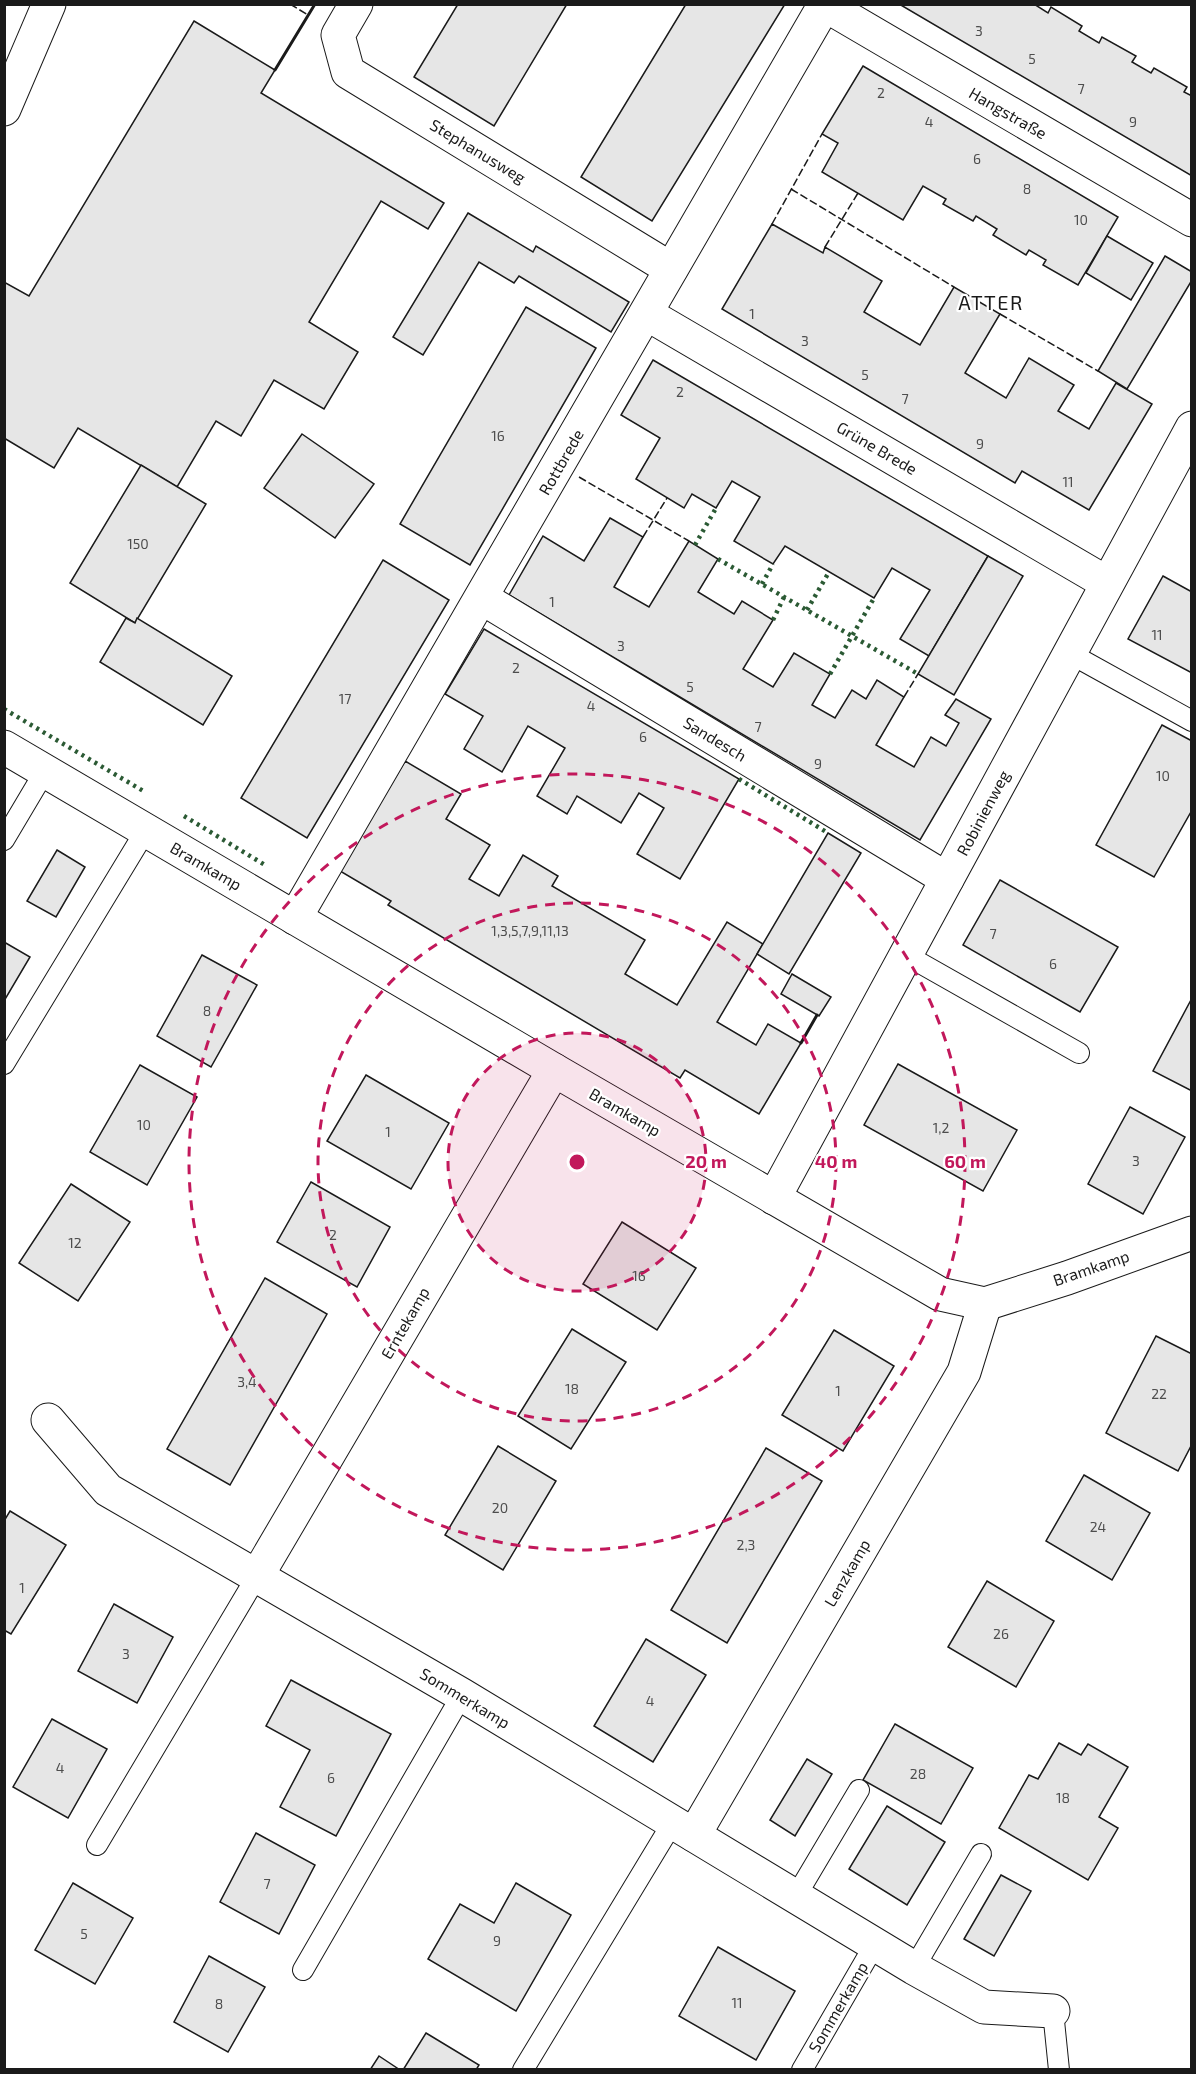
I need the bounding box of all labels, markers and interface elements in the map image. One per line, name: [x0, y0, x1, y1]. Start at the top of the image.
house number: 3: [975, 22, 983, 39]
house number: 5: [1028, 50, 1036, 67]
house number: 7: [1077, 80, 1085, 97]
street label: Hangstraße: [966, 83, 1050, 142]
house number: 2: [877, 84, 885, 101]
house number: 4: [925, 113, 933, 130]
house number: 9: [1129, 113, 1137, 130]
street label: Stephanusweg: [427, 115, 530, 187]
house number: 6: [973, 150, 981, 167]
house number: 8: [1023, 180, 1031, 197]
house number: 10: [1074, 211, 1088, 228]
district label: ATTER: [958, 290, 1024, 314]
house number: 1: [749, 305, 755, 322]
house number: 3: [801, 332, 809, 349]
house number: 5: [861, 366, 869, 383]
house number: 2: [676, 383, 684, 400]
house number: 7: [901, 390, 909, 407]
street label: Grüne Brede: [834, 417, 921, 478]
street label: Rottbrede: [534, 425, 587, 498]
house number: 16: [491, 427, 505, 444]
house number: 9: [976, 435, 984, 452]
house number: 11: [1062, 473, 1074, 490]
house number: 150: [127, 535, 149, 552]
house number: 1: [549, 593, 555, 610]
house number: 11: [1151, 626, 1163, 643]
house number: 3: [617, 637, 625, 654]
house number: 2: [512, 659, 520, 676]
house number: 5: [686, 678, 694, 695]
house number: 17: [339, 690, 351, 707]
house number: 4: [587, 697, 595, 714]
street label: Sandesch: [680, 712, 750, 765]
house number: 7: [754, 718, 762, 735]
house number: 6: [639, 728, 647, 745]
house number: 9: [814, 755, 822, 772]
street label: Robinienweg: [952, 767, 1013, 859]
house number: 10: [1156, 767, 1170, 784]
street label: Bramkamp: [167, 837, 245, 894]
house number: 1,3,5,7,9,11,13: [491, 922, 569, 939]
house number: 7: [989, 925, 997, 942]
house number: 6: [1049, 955, 1057, 972]
house number: 8: [203, 1002, 211, 1019]
street label: Bramkamp: [586, 1083, 664, 1140]
house number: 10: [137, 1116, 151, 1133]
house number: 1,2: [933, 1119, 949, 1136]
house number: 1: [385, 1123, 391, 1140]
text: 20 m: [685, 1150, 727, 1172]
text: 40 m: [815, 1150, 857, 1172]
text: 60 m: [944, 1150, 986, 1172]
centre of rings: [567, 1152, 587, 1172]
house number: 3: [1132, 1152, 1140, 1169]
house number: 2: [329, 1226, 337, 1243]
house number: 12: [68, 1234, 82, 1251]
street label: Bramkamp: [1050, 1246, 1131, 1289]
house number: 16: [632, 1267, 646, 1284]
street label: Erntekamp: [376, 1284, 433, 1362]
house number: 3,4: [237, 1373, 257, 1390]
house number: 18: [565, 1380, 579, 1397]
house number: 1: [835, 1382, 841, 1399]
house number: 22: [1151, 1385, 1167, 1402]
house number: 20: [492, 1499, 508, 1516]
house number: 24: [1090, 1518, 1106, 1535]
house number: 2,3: [737, 1536, 755, 1553]
street label: Lenzkamp: [820, 1536, 873, 1610]
house number: 1: [19, 1579, 25, 1596]
house number: 26: [993, 1625, 1009, 1642]
house number: 3: [122, 1645, 130, 1662]
street label: Sommerkamp: [417, 1663, 514, 1732]
house number: 4: [646, 1692, 654, 1709]
house number: 4: [56, 1759, 64, 1776]
house number: 28: [910, 1765, 926, 1782]
house number: 6: [327, 1769, 335, 1786]
house number: 18: [1056, 1789, 1070, 1806]
house number: 7: [263, 1875, 271, 1892]
house number: 5: [80, 1925, 88, 1942]
house number: 9: [493, 1932, 501, 1949]
street label: Sommerkamp: [804, 1958, 871, 2055]
house number: 11: [731, 1994, 743, 2011]
house number: 8: [215, 1995, 223, 2012]

